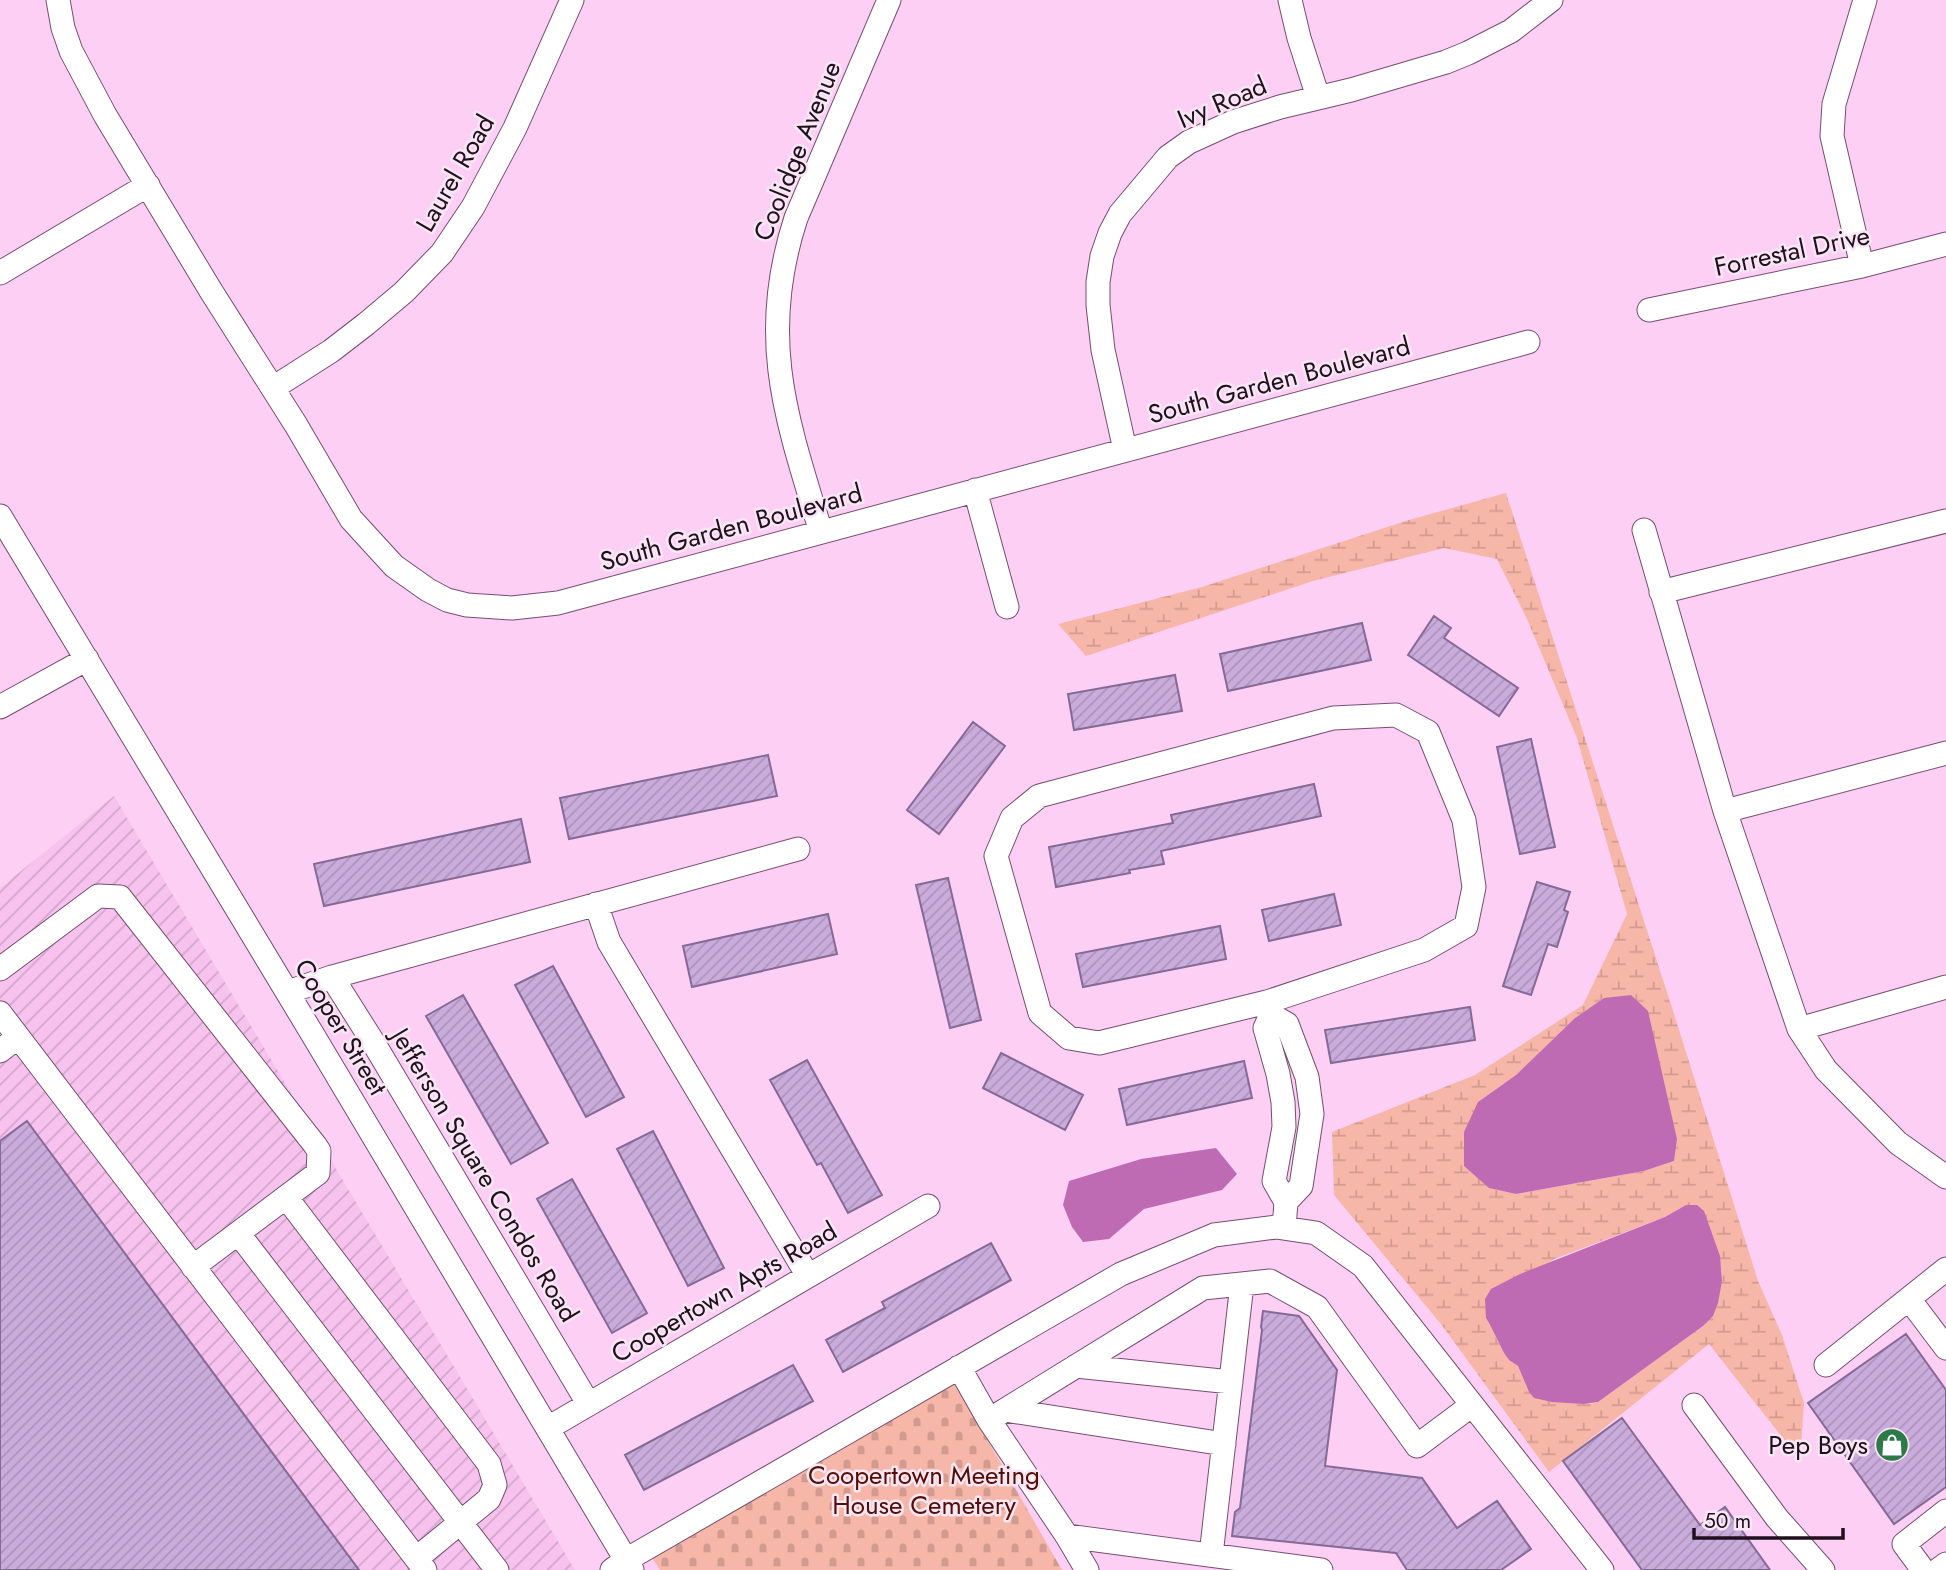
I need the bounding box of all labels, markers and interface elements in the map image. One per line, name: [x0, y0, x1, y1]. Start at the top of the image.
street label: Coolidge Avenue: [744, 55, 850, 247]
street label: Ivy Road: [1171, 66, 1273, 138]
street label: Laurel Road: [406, 107, 504, 239]
street label: Forrestal Drive: [1711, 216, 1873, 286]
street label: South Garden Boulevard: [1144, 327, 1414, 433]
street label: South Garden Boulevard: [596, 474, 866, 580]
street label: Cooper Street: [285, 952, 397, 1103]
street label: Jefferson Square Condos Road: [380, 1018, 588, 1329]
street label: Coopertown Apts Road: [604, 1212, 844, 1372]
place label: Pep Boys: [1768, 1426, 1868, 1464]
shop icon: Pep Boys: [1873, 1426, 1911, 1464]
park label: Coopertown Meeting House Cemetery: [808, 1456, 1040, 1524]
scale bar: [1694, 1496, 1843, 1540]
text: 50 m: [1704, 1506, 1751, 1536]

